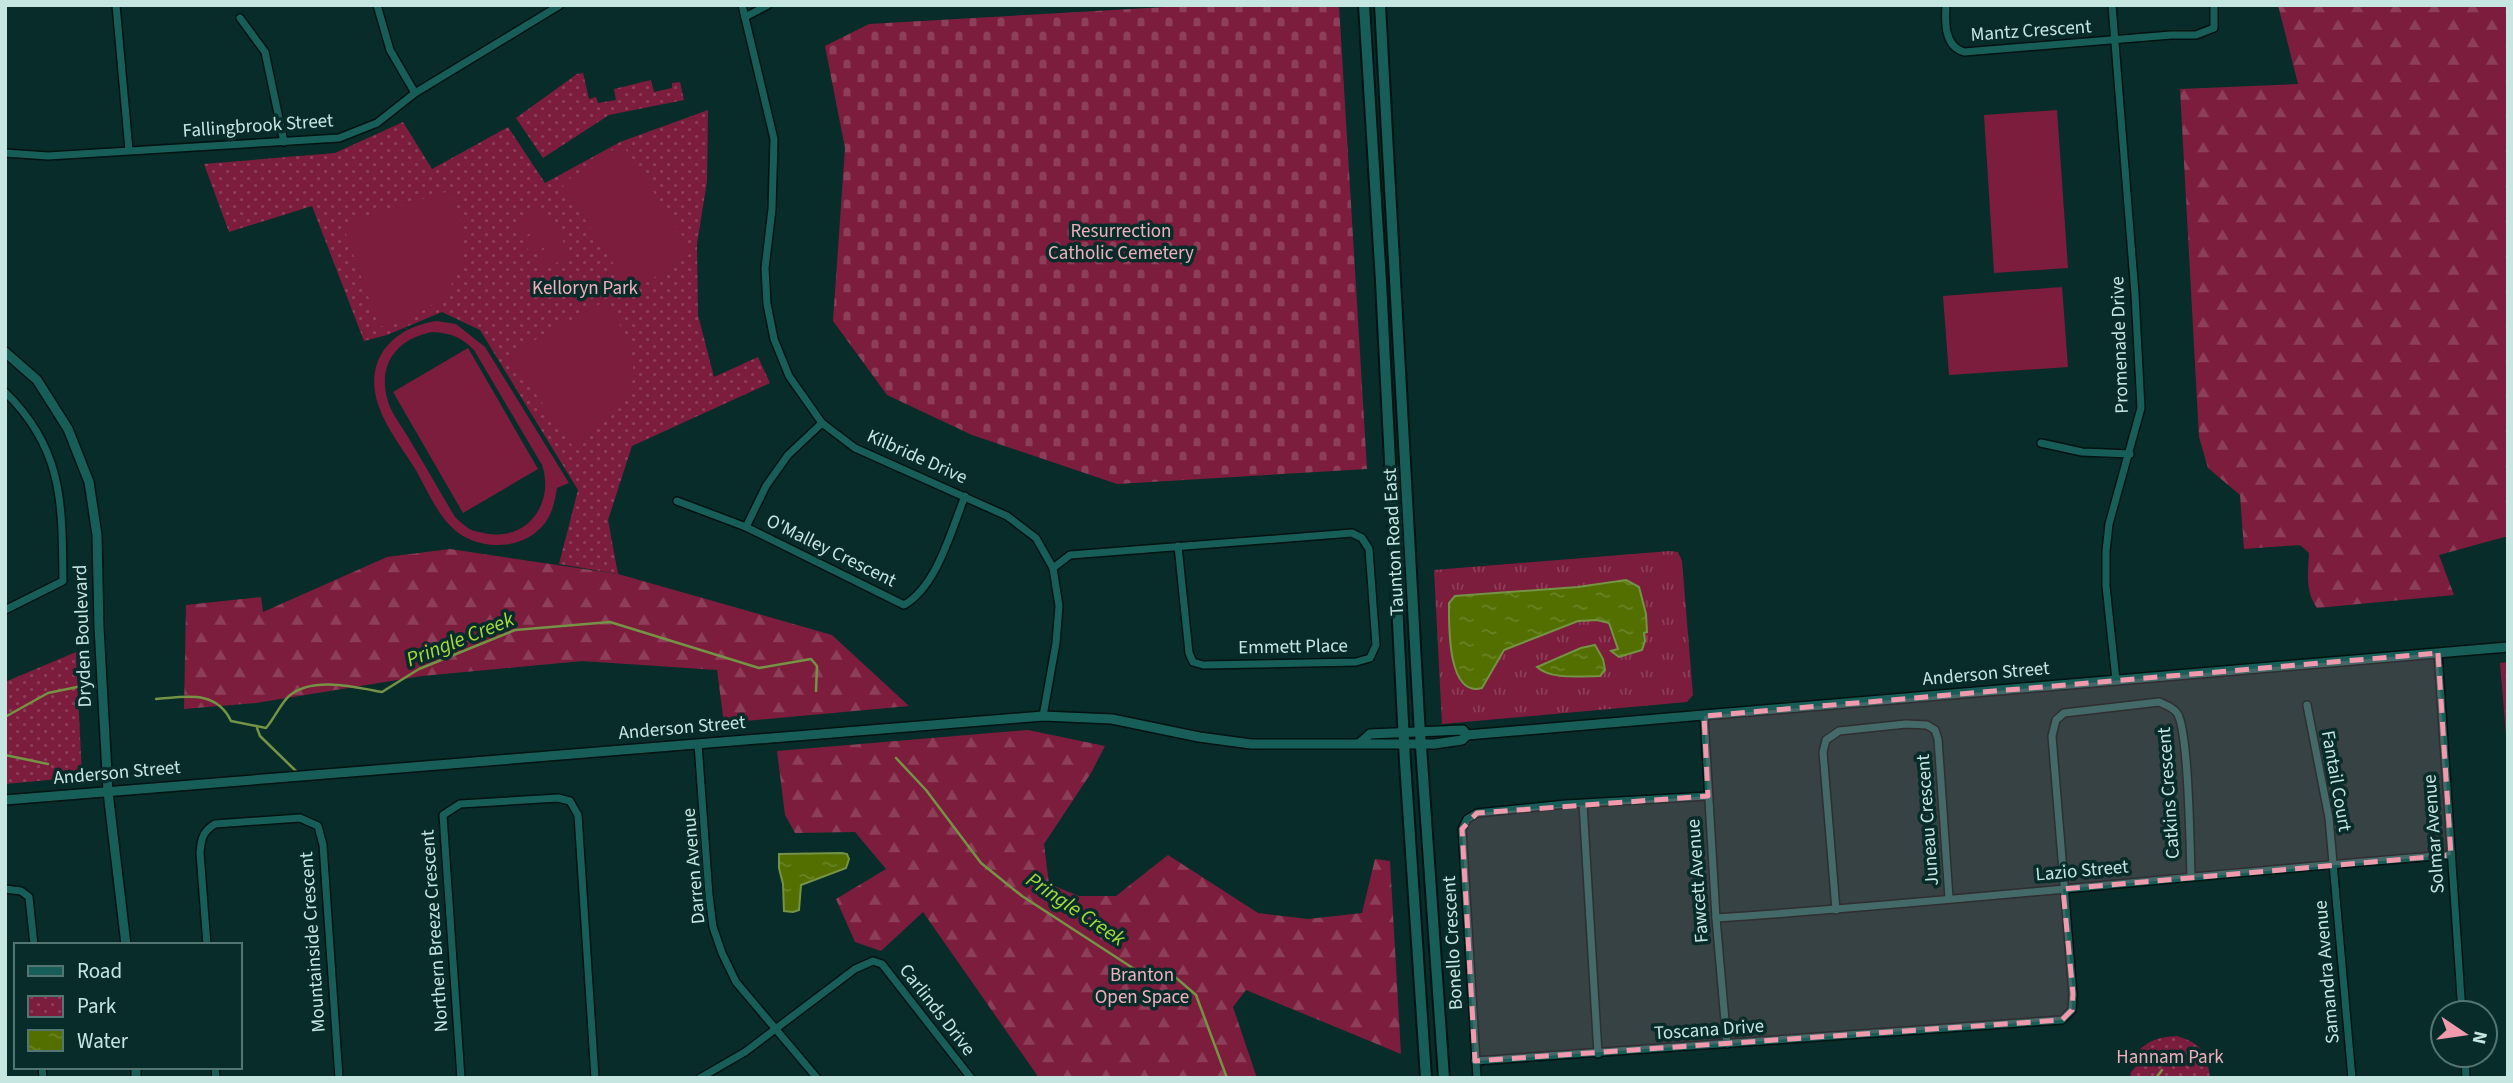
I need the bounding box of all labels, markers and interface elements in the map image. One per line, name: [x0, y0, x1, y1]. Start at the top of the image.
street label: Mantz Crescent: [1970, 13, 2093, 49]
street label: Fallingbrook Street: [182, 107, 335, 145]
park label: Resurrection Catholic Cemetery: [1048, 218, 1194, 267]
park label: Kelloryn Park: [532, 275, 639, 302]
street label: Promenade Drive: [2104, 276, 2136, 414]
street label: Kilbride Drive: [863, 423, 971, 491]
street label: Taunton Road East: [1377, 467, 1411, 617]
street label: O'Malley Crescent: [761, 508, 901, 594]
street label: Dryden Boulevard: [67, 564, 99, 708]
water label: Pringle Creek: [402, 603, 519, 674]
street label: Emmett Place: [1238, 633, 1348, 661]
street label: Anderson Street: [1921, 655, 2051, 693]
street label: Anderson Street: [617, 709, 747, 747]
street label: Catkins Crescent: [2151, 726, 2187, 860]
street label: Fantail Court: [2314, 728, 2358, 834]
street label: Juneau Crescent: [1910, 753, 1946, 887]
street label: Anderson Street: [52, 754, 182, 792]
street label: Solmar Avenue: [2416, 773, 2452, 895]
street label: Darren Avenue: [675, 807, 713, 925]
street label: Fawcett Avenue: [1680, 818, 1716, 944]
street label: Northern Breeze Crescent: [414, 828, 456, 1033]
street label: Mountainside Crescent: [293, 850, 333, 1033]
street label: Lazio Street: [2034, 853, 2130, 889]
water label: Pringle Creek: [1020, 865, 1132, 954]
street label: Bonello Crescent: [1436, 875, 1470, 1011]
street label: Samandra Avenue: [2307, 899, 2347, 1045]
legend: [14, 943, 242, 1069]
text: Road: [77, 956, 122, 986]
street label: Carlinds Drive: [892, 958, 982, 1062]
park label: Branton Open Space: [1095, 962, 1189, 1011]
text: Park: [77, 991, 117, 1021]
north arrow: [2429, 999, 2499, 1069]
street label: Toscana Drive: [1653, 1013, 1765, 1047]
text: Water: [77, 1026, 129, 1056]
text: N: [2465, 1028, 2494, 1047]
park label: Hannam Park: [2116, 1044, 2224, 1071]

